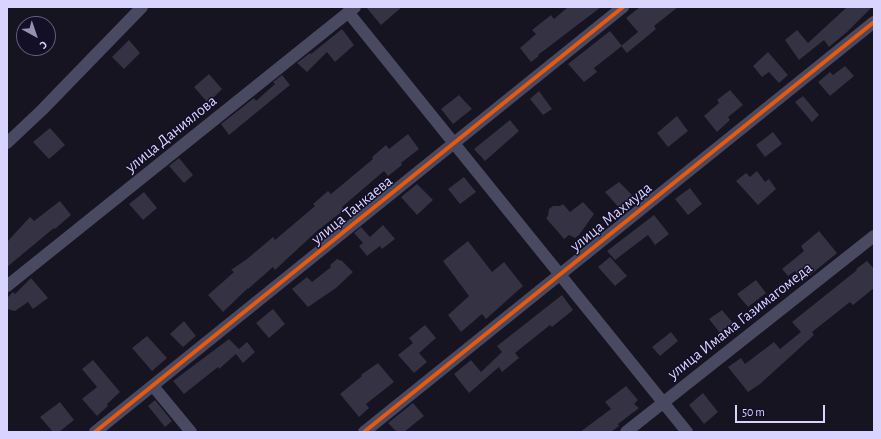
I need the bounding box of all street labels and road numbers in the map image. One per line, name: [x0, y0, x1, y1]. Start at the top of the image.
street label: улица Даниялова: [121, 91, 221, 177]
street label: улица Танкаева: [307, 171, 397, 249]
street label: улица Махмуда: [566, 178, 656, 256]
street label: улица Имама Газимагомеда: [664, 258, 816, 384]

